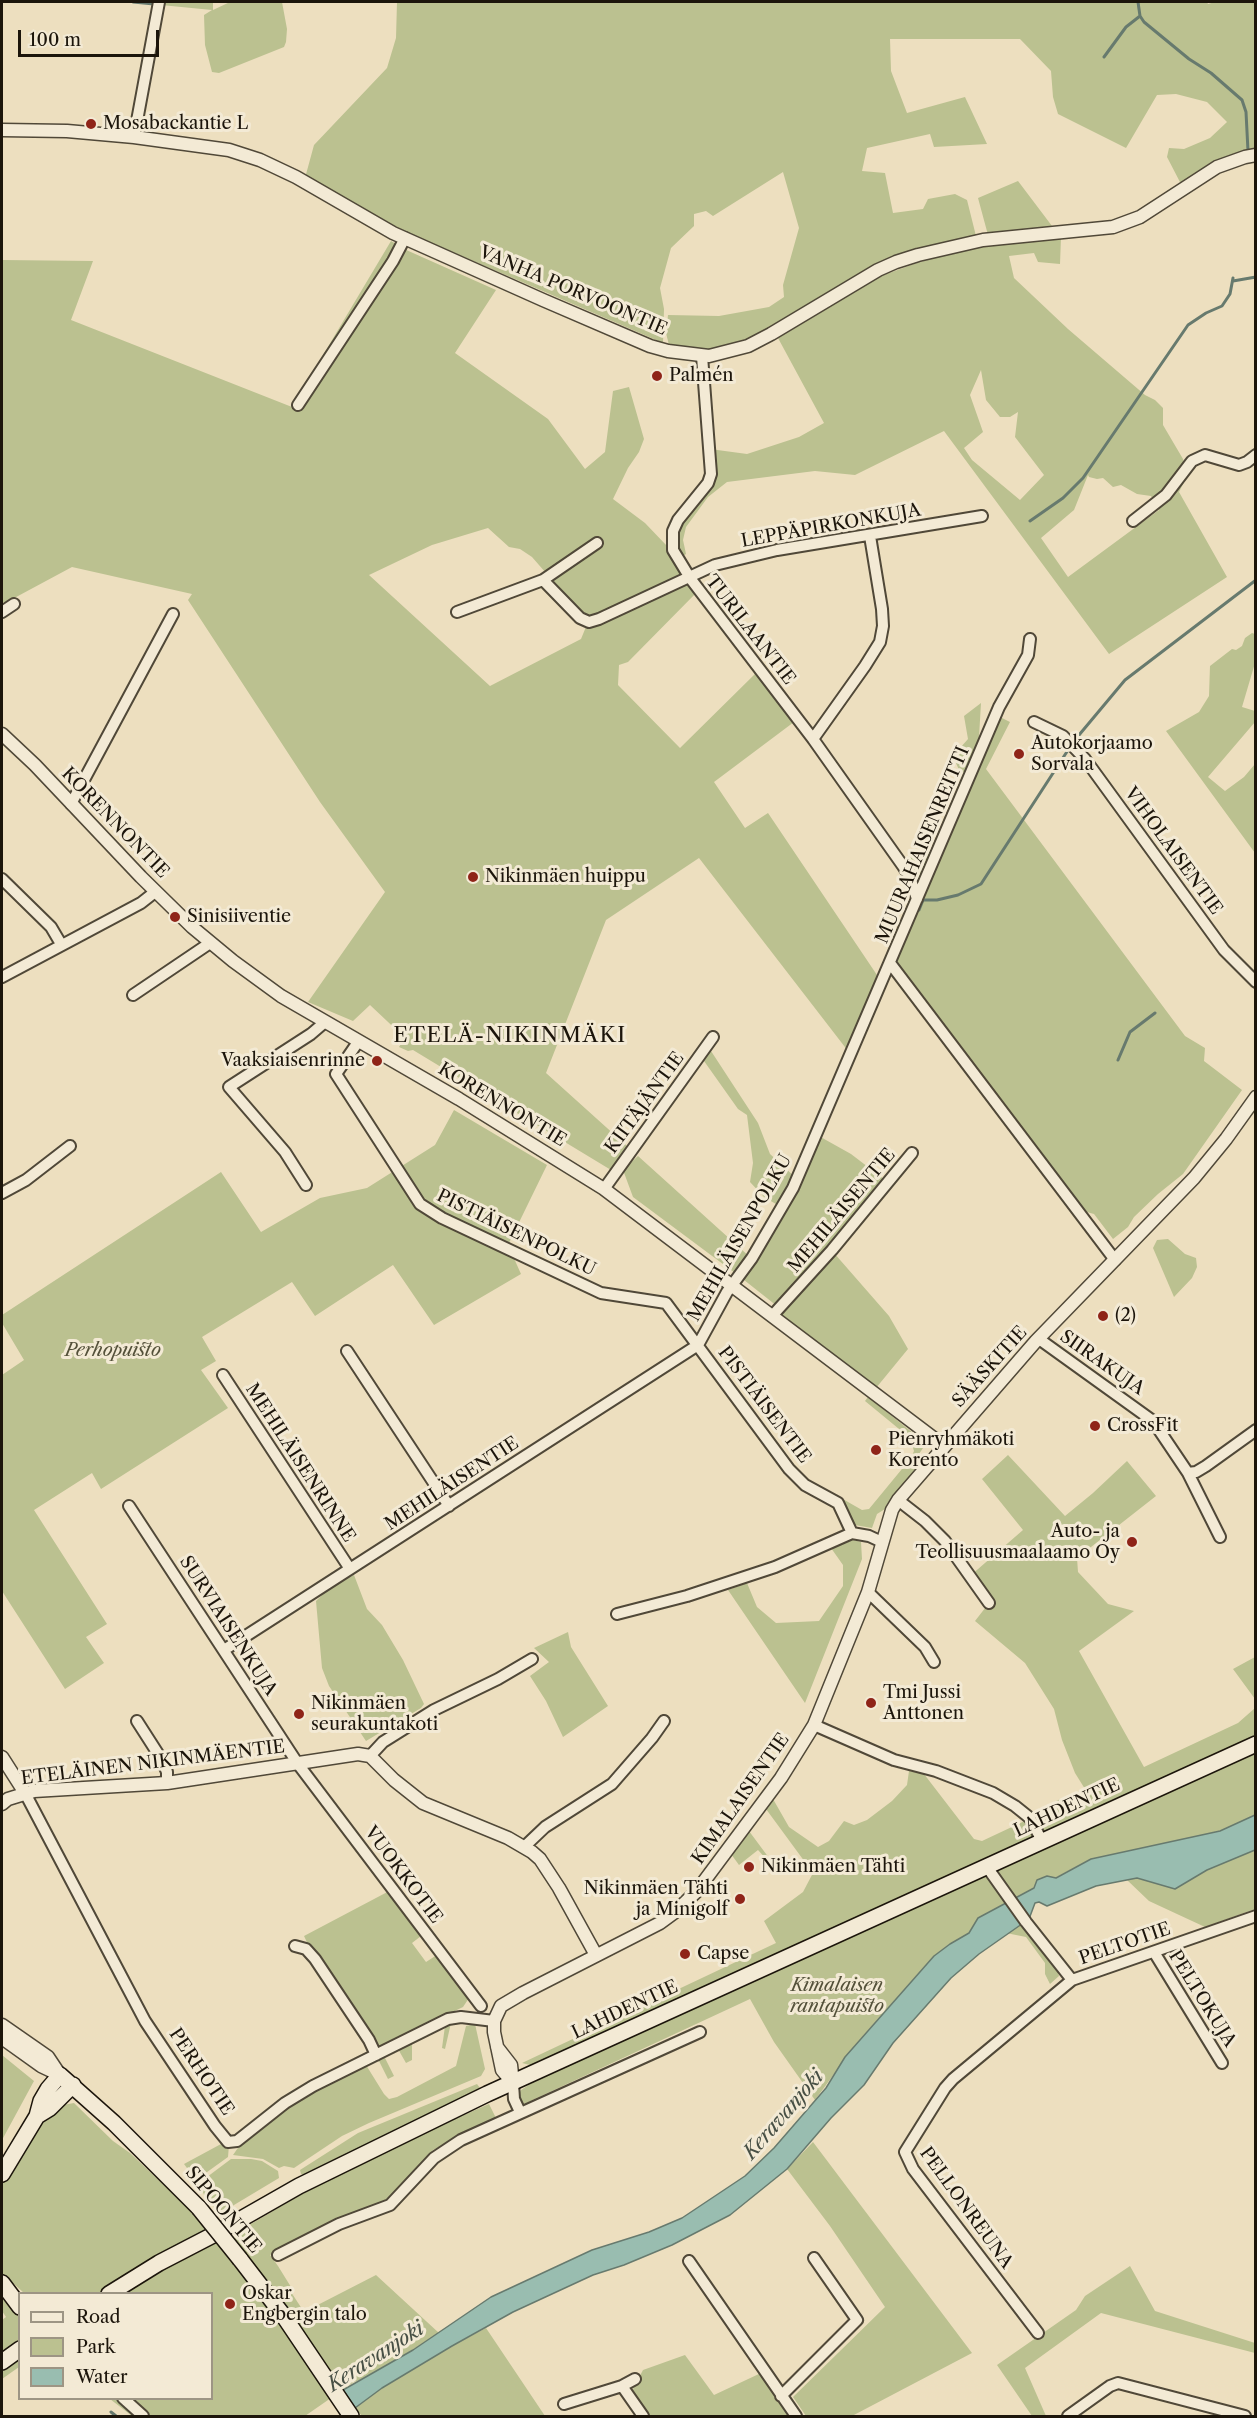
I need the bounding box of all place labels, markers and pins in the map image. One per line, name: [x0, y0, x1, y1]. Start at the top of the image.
place label: Mosabackantie L: [103, 113, 248, 135]
marker: Mosabackantie L: [84, 117, 98, 131]
place label: Palmén: [669, 365, 734, 387]
marker: Palmén: [650, 369, 664, 383]
place label: Autokorjaamo Sorvala: [1031, 733, 1153, 776]
marker: Autokorjaamo Sorvala: [1012, 747, 1026, 761]
place label: Nikinmäen huippu: [485, 866, 646, 888]
marker: Nikinmäen huippu: [466, 870, 480, 884]
place label: Sinisiiventie: [187, 906, 291, 928]
marker: Sinisiiventie: [168, 910, 182, 924]
place label: Vaaksiaisenrinne: [221, 1050, 365, 1072]
marker: Vaaksiaisenrinne: [370, 1054, 384, 1068]
place label: (2): [1115, 1305, 1136, 1327]
marker: (2): [1096, 1309, 1110, 1323]
place label: CrossFit: [1107, 1415, 1178, 1437]
marker: CrossFit: [1088, 1419, 1102, 1433]
place label: Pienryhmäkoti Korento: [888, 1429, 1014, 1472]
marker: Pienryhmäkoti Korento: [869, 1443, 883, 1457]
place label: Auto- ja Teollisuusmaalaamo Oy: [915, 1521, 1120, 1564]
marker: Auto- ja Teollisuusmaalaamo Oy: [1125, 1535, 1139, 1549]
place label: Tmi Jussi Anttonen: [883, 1682, 964, 1724]
place label: Nikinmäen seurakuntakoti: [311, 1693, 438, 1736]
marker: Tmi Jussi Anttonen: [864, 1696, 878, 1710]
marker: Nikinmäen seurakuntakoti: [292, 1707, 306, 1721]
place label: Nikinmäen Tähti: [761, 1856, 905, 1878]
marker: Nikinmäen Tähti: [742, 1860, 756, 1874]
place label: Nikinmäen Tähti ja Minigolf: [584, 1878, 728, 1920]
marker: Nikinmäen Tähti ja Minigolf: [733, 1892, 747, 1906]
place label: Capse: [697, 1943, 749, 1965]
marker: Capse: [678, 1947, 692, 1961]
place label: Oskar Engbergin talo: [242, 2283, 367, 2326]
marker: Oskar Engbergin talo: [223, 2297, 237, 2311]

